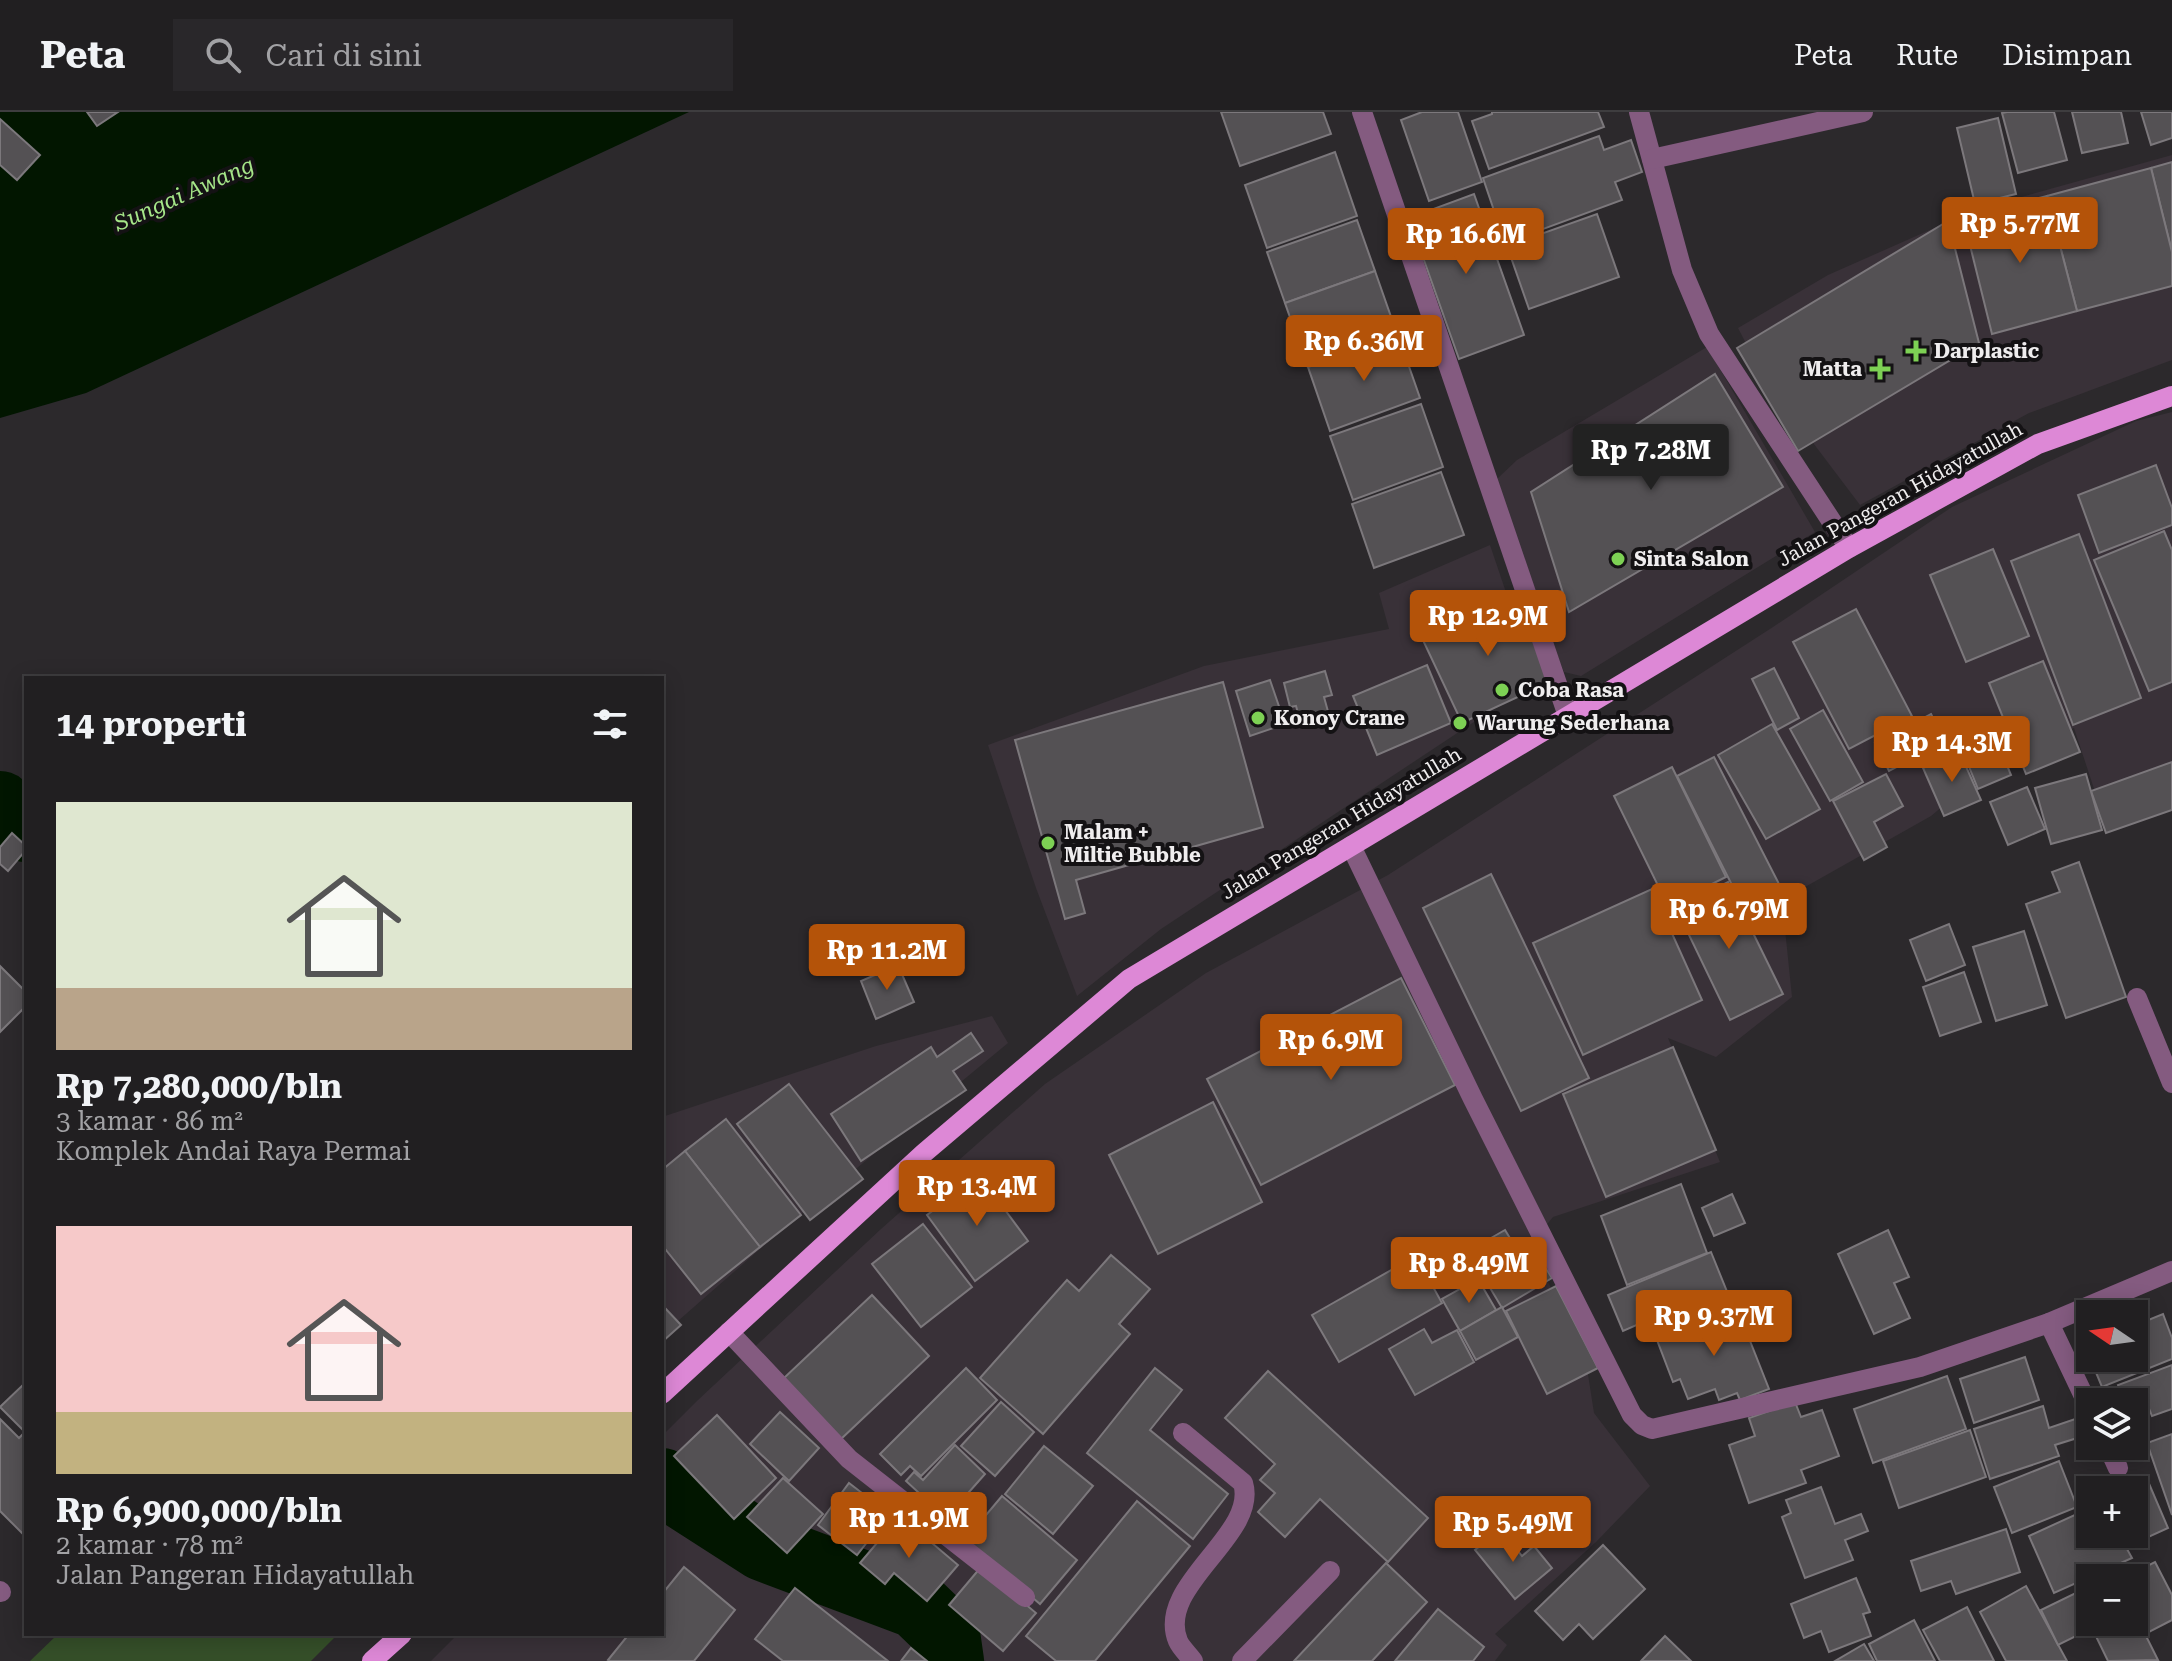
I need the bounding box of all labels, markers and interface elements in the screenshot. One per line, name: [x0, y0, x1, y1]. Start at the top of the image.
search box: [173, 19, 733, 91]
text: Peta: [40, 33, 125, 77]
icon: search: [201, 33, 245, 77]
text: Cari di sini: [265, 38, 422, 73]
text: Peta: [1794, 39, 1852, 72]
text: Rute: [1896, 39, 1958, 72]
text: Disimpan: [2002, 39, 2132, 72]
water label: Sungai Awang: [109, 152, 258, 236]
pin: Rp 5.77M: [1937, 197, 2103, 265]
pin: Rp 16.6M: [1383, 208, 1549, 276]
text: Rp 5.77M: [1960, 208, 2080, 238]
text: Rp 16.6M: [1406, 219, 1526, 249]
pin: Rp 6.36M: [1281, 315, 1447, 383]
text: Rp 6.36M: [1304, 326, 1424, 356]
place label: Darplastic: [1934, 339, 2040, 363]
marker: Darplastic: [1905, 340, 1927, 362]
place label: Matta: [1803, 357, 1862, 381]
marker: Matta: [1869, 358, 1891, 380]
street label: Jalan Pangeran Hidayatullah: [1774, 417, 2026, 571]
pin: Rp 7.28M: [1568, 424, 1734, 492]
text: Rp 7.28M: [1591, 435, 1711, 465]
place label: Sinta Salon: [1634, 547, 1749, 571]
marker: Sinta Salon: [1609, 550, 1627, 568]
pin: Rp 12.9M: [1405, 590, 1571, 658]
text: Rp 12.9M: [1428, 601, 1548, 631]
place label: Coba Rasa: [1518, 678, 1624, 702]
marker: Coba Rasa: [1493, 681, 1511, 699]
icon: filters: [588, 702, 632, 746]
text: 14 properti: [56, 704, 247, 744]
place label: Konoy Crane: [1274, 706, 1405, 730]
marker: Konoy Crane: [1249, 709, 1267, 727]
place label: Warung Sederhana: [1476, 711, 1670, 735]
marker: Warung Sederhana: [1451, 714, 1469, 732]
pin: Rp 14.3M: [1869, 716, 2035, 784]
text: Rp 14.3M: [1892, 727, 2012, 757]
street label: Jalan Pangeran Hidayatullah: [1217, 742, 1465, 904]
place label: Malam + Miltie Bubble: [1064, 820, 1201, 867]
marker: Malam + Miltie Bubble: [1039, 834, 1057, 852]
icon: home: [272, 854, 416, 998]
pin: Rp 6.79M: [1646, 883, 1812, 951]
text: Rp 6.79M: [1669, 894, 1789, 924]
pin: Rp 11.2M: [804, 924, 970, 992]
text: Rp 11.2M: [827, 935, 947, 965]
pin: Rp 6.9M: [1257, 1014, 1405, 1082]
text: Rp 6.9M: [1278, 1025, 1384, 1055]
text: Rp 7,280,000/bln: [56, 1066, 342, 1106]
text: 3 kamar · 86 m²: [56, 1106, 243, 1136]
text: Komplek Andai Raya Permai: [56, 1136, 411, 1166]
pin: Rp 13.4M: [894, 1160, 1060, 1228]
text: Rp 13.4M: [917, 1171, 1037, 1201]
pin: Rp 8.49M: [1386, 1237, 1552, 1305]
text: Rp 8.49M: [1409, 1248, 1529, 1278]
icon: home: [272, 1278, 416, 1422]
pin: Rp 9.37M: [1631, 1290, 1797, 1358]
north arrow: [2076, 1300, 2148, 1372]
map controls: [2076, 1300, 2148, 1636]
text: Rp 9.37M: [1654, 1301, 1774, 1331]
button: layers: [2076, 1388, 2148, 1460]
button: +: [2076, 1476, 2148, 1548]
text: Rp 6,900,000/bln: [56, 1490, 342, 1530]
pin: Rp 11.9M: [826, 1492, 992, 1560]
pin: Rp 5.49M: [1430, 1496, 1596, 1564]
text: Rp 11.9M: [849, 1503, 969, 1533]
text: Rp 5.49M: [1453, 1507, 1573, 1537]
text: 2 kamar · 78 m²: [56, 1530, 243, 1560]
text: Jalan Pangeran Hidayatullah: [56, 1560, 414, 1590]
button: −: [2076, 1564, 2148, 1636]

